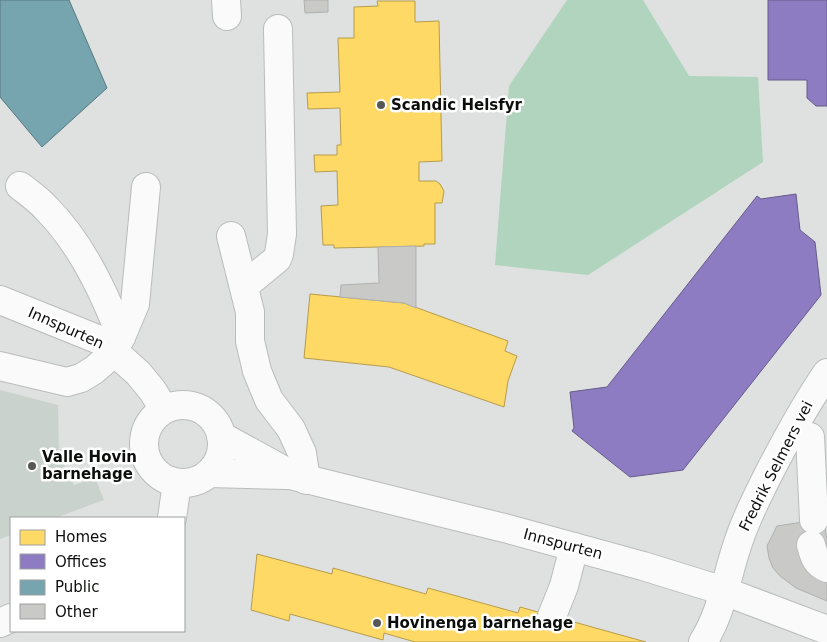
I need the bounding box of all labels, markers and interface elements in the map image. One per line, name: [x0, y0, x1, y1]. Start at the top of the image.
place label: Scandic Helsfyr: [391, 96, 523, 114]
marker: Scandic Helsfyr: [375, 99, 387, 111]
street label: Innspurten: [25, 303, 107, 353]
street label: Fredrik Selmers vei: [735, 398, 817, 534]
place label: Valle Hovin barnehage: [42, 448, 137, 483]
marker: Valle Hovin barnehage: [26, 460, 38, 472]
legend: [10, 517, 185, 632]
street label: Innspurten: [522, 525, 604, 563]
text: Homes: [55, 528, 107, 546]
text: Offices: [55, 553, 107, 571]
text: Public: [55, 578, 99, 596]
text: Other: [55, 603, 98, 621]
place label: Hovinenga barnehage: [387, 614, 573, 632]
marker: Hovinenga barnehage: [371, 617, 383, 629]

